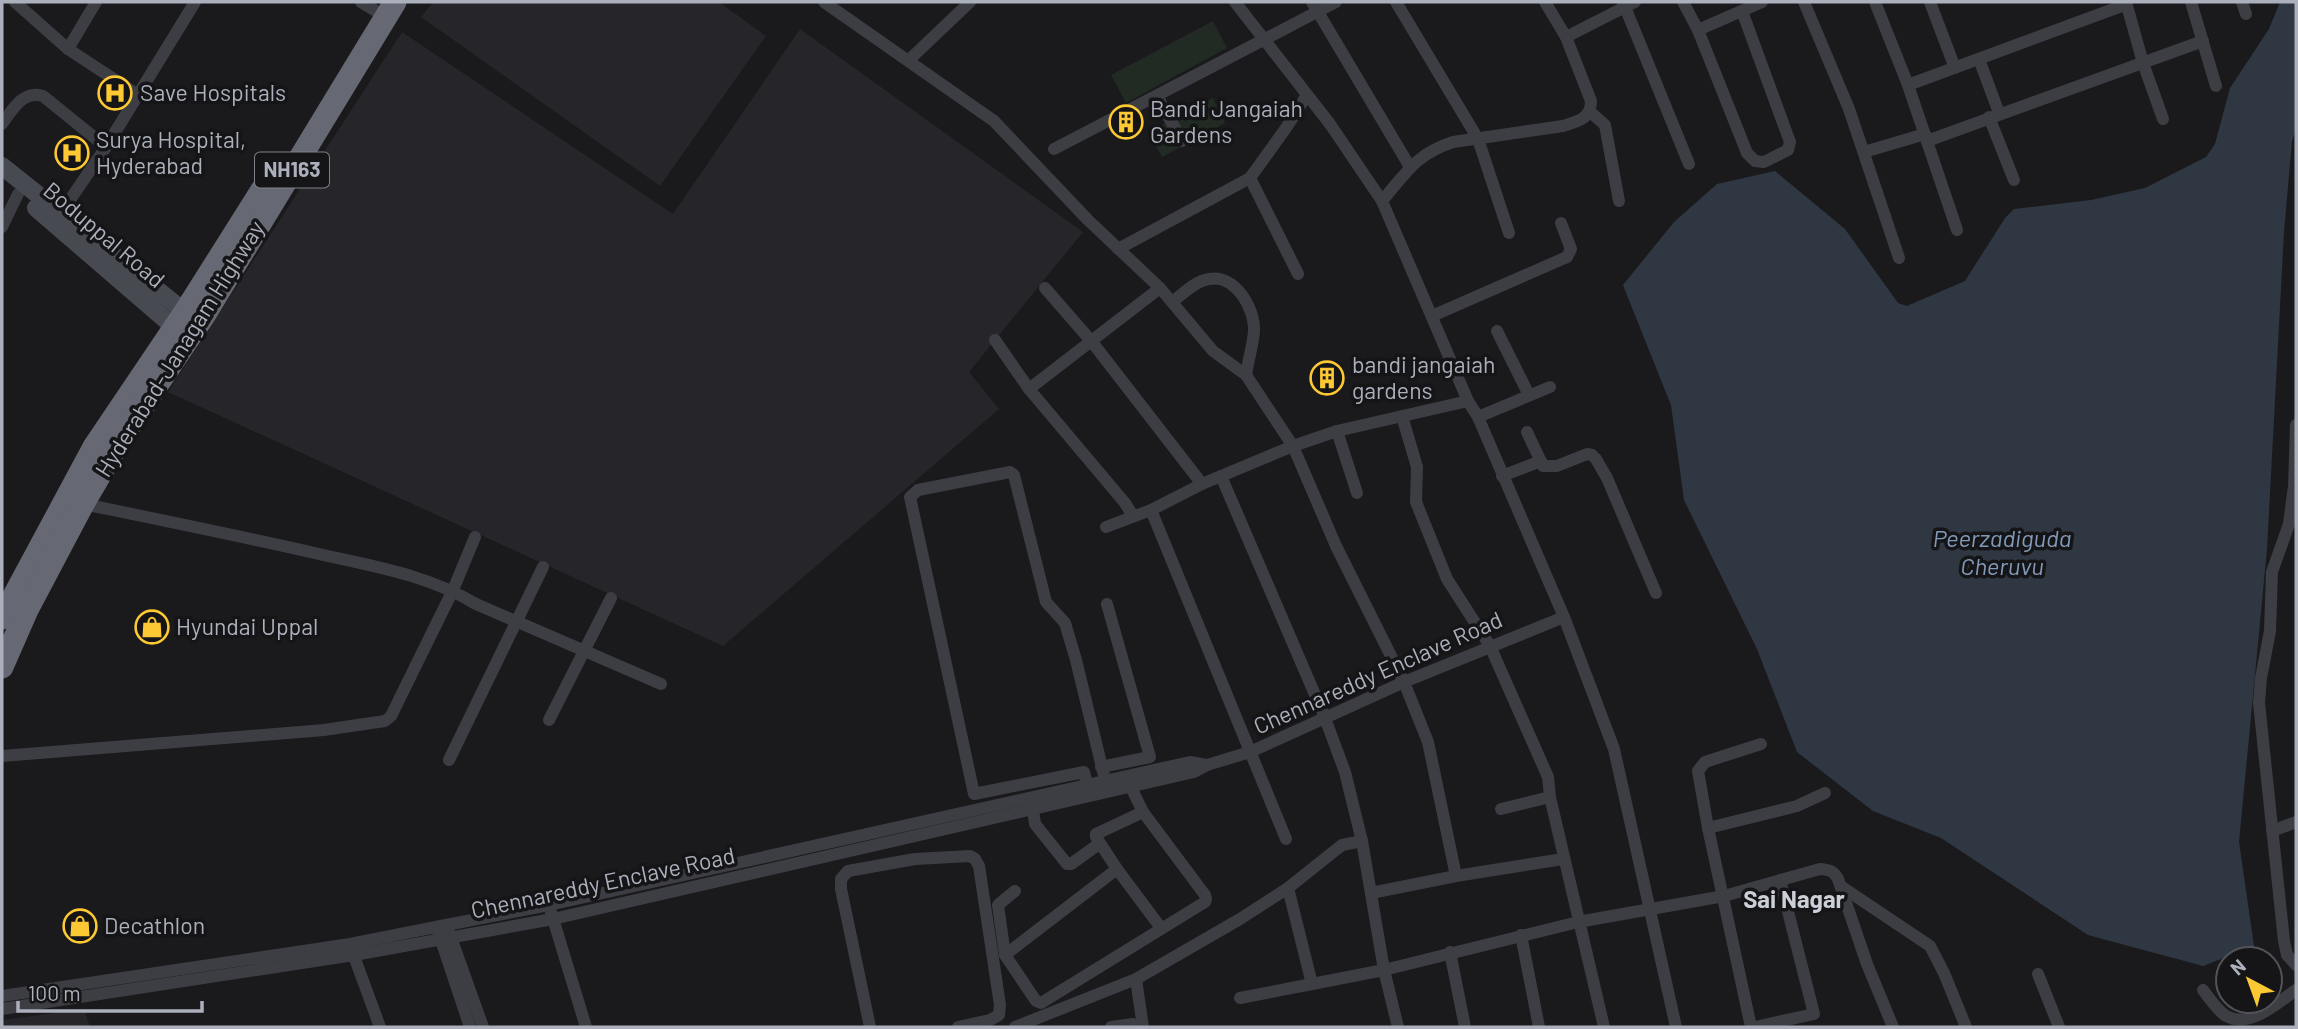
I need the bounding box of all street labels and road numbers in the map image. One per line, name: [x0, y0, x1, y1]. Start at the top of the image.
road number: NH163: [255, 152, 329, 188]
street label: Boduppal Road: [38, 175, 171, 293]
street label: Hyderabad-Janagam Highway: [89, 215, 270, 482]
street label: Chennareddy Enclave Road: [1249, 605, 1506, 740]
street label: Chennareddy Enclave Road: [468, 840, 737, 924]

